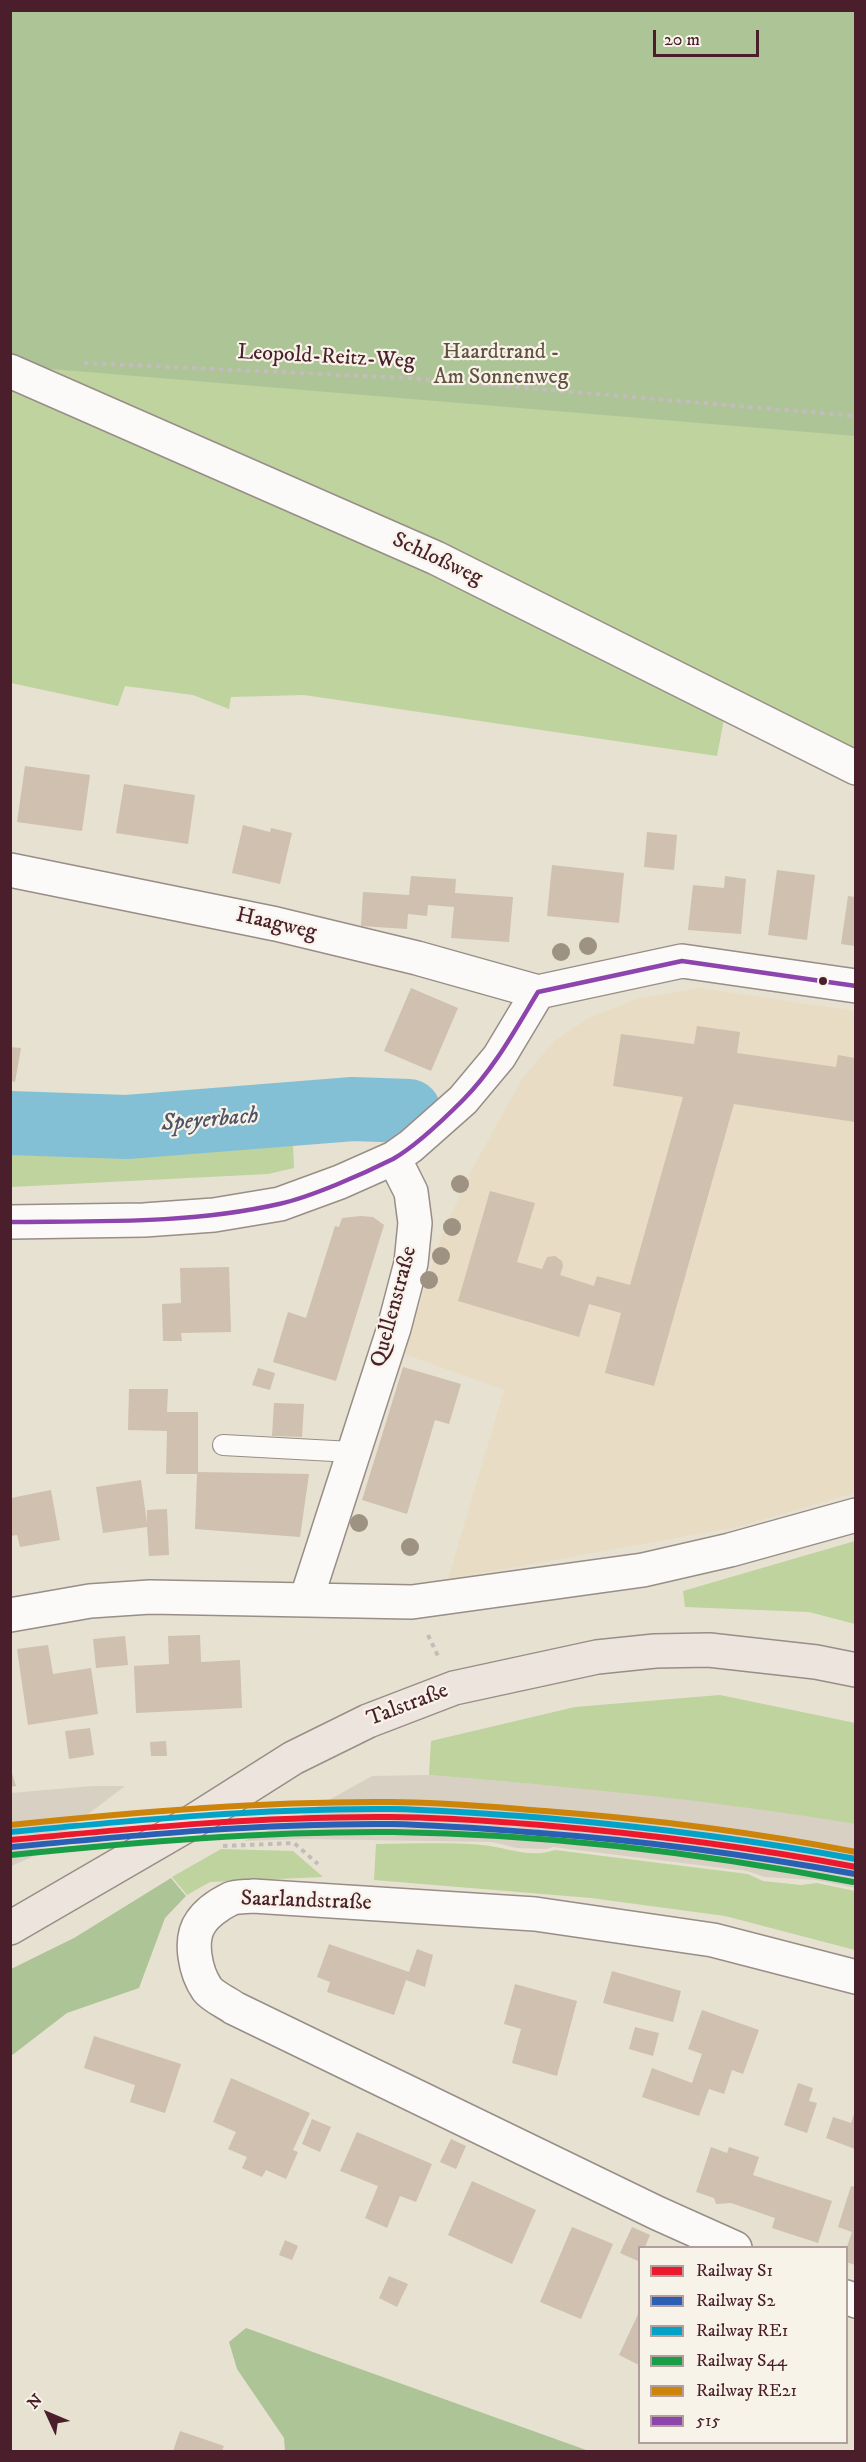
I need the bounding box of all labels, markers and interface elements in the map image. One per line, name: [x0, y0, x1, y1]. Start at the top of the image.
scale bar: [656, 18, 762, 56]
text: 20 m: [664, 29, 700, 51]
street label: Leopold-Reitz-Weg: [237, 340, 415, 376]
park label: Haardtrand - Am Sonnenweg: [434, 340, 568, 392]
street label: Schloßweg: [388, 528, 486, 592]
street label: Haagweg: [233, 903, 319, 947]
unlabelled marker: [817, 975, 829, 987]
water label: Speyerbach: [160, 1102, 260, 1140]
street label: Quellenstraße: [366, 1244, 424, 1370]
street label: Talstraße: [364, 1678, 452, 1734]
street label: Saarlandstraße: [240, 1887, 372, 1917]
legend: [638, 2246, 848, 2444]
text: Railway S1: [696, 2260, 773, 2282]
text: Railway S2: [696, 2290, 775, 2312]
text: Railway RE1: [696, 2320, 788, 2342]
text: Railway S44: [696, 2350, 787, 2372]
text: Railway RE21: [696, 2380, 797, 2402]
north arrow: [18, 2384, 78, 2444]
text: N: [23, 2390, 47, 2413]
text: 515: [696, 2410, 720, 2432]

